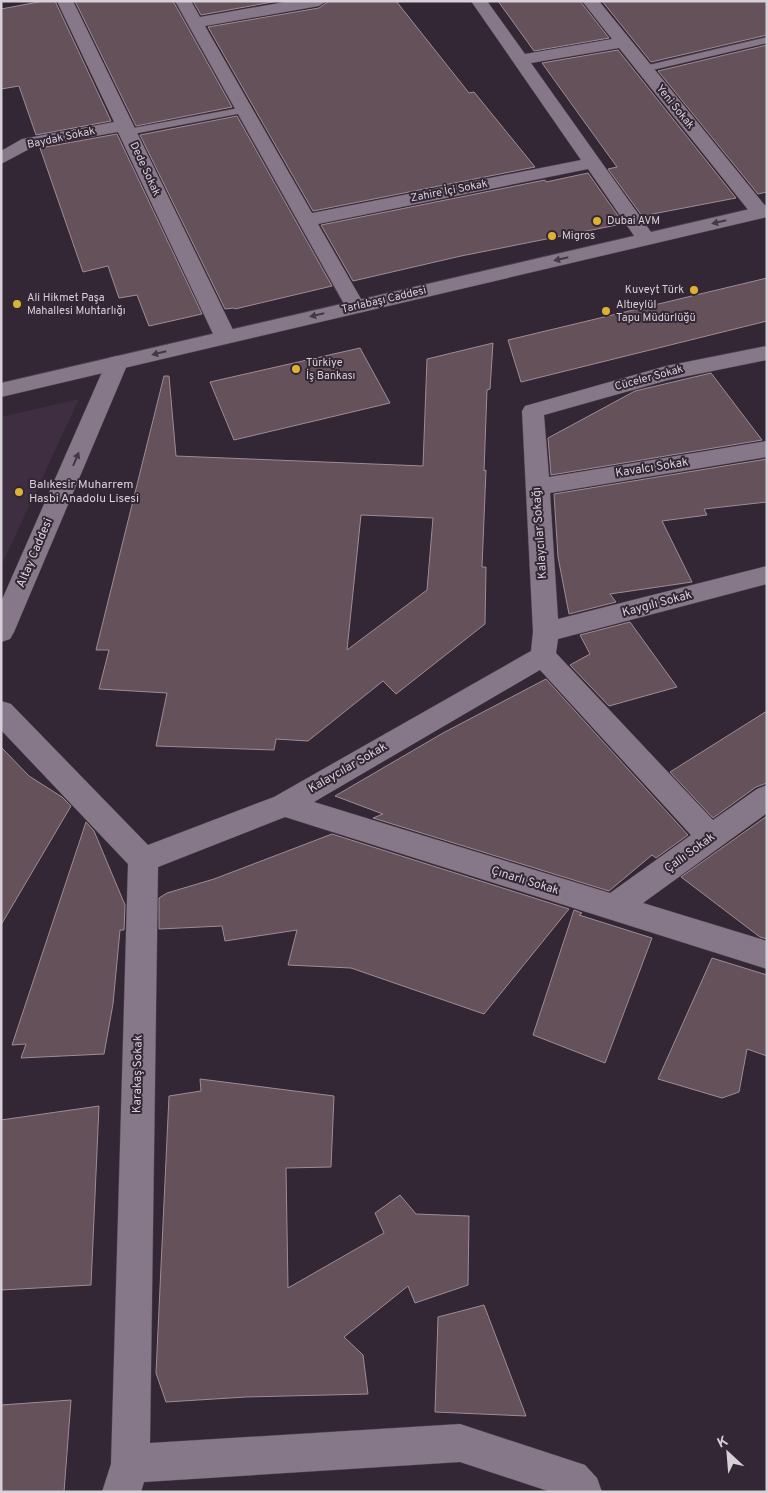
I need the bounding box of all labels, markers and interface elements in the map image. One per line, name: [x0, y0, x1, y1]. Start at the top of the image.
street label: Yeni Sokak: [653, 82, 697, 132]
street label: Baydak Sokak: [26, 124, 96, 152]
street label: Dede Sokak: [126, 140, 164, 198]
street label: Zahire İçi Sokak: [409, 176, 489, 205]
place label: Dubai AVM: [607, 214, 660, 228]
marker: Dubai AVM: [591, 215, 603, 227]
one-way arrow: [712, 218, 727, 226]
place label: Migros: [562, 229, 595, 243]
marker: Migros: [546, 230, 558, 242]
one-way arrow: [553, 255, 568, 263]
street label: Tarlabaşı Caddesi: [340, 283, 428, 317]
place label: Kuveyt Türk: [625, 283, 684, 297]
marker: Kuveyt Türk: [688, 284, 700, 296]
place label: Ali Hikmet Paşa Mahallesi Muhtarlığı: [27, 291, 125, 318]
marker: Ali Hikmet Paşa Mahallesi Muhtarlığı: [11, 298, 23, 310]
place label: Altıeylül Tapu Müdürlüğü: [616, 298, 696, 325]
marker: Altıeylül Tapu Müdürlüğü: [600, 305, 612, 317]
one-way arrow: [310, 311, 325, 319]
one-way arrow: [152, 349, 167, 357]
place label: Türkiye İş Bankası: [306, 356, 355, 383]
street label: Cüceler Sokak: [613, 362, 685, 394]
marker: Türkiye İş Bankası: [290, 363, 302, 375]
one-way arrow: [72, 452, 80, 466]
street label: Kavalcı Sokak: [614, 454, 690, 482]
place label: Balıkesir Muharrem Hasbi Anadolu Lisesi: [29, 477, 139, 507]
marker: Balıkesir Muharrem Hasbi Anadolu Lisesi: [13, 486, 25, 498]
street label: Kalaycılar Sokağı: [529, 487, 551, 579]
street label: Altay Caddesi: [13, 516, 57, 590]
street label: Kaygılı Sokak: [620, 587, 694, 621]
street label: Kalaycılar Sokak: [306, 739, 390, 797]
street label: Çallı Sokak: [662, 829, 718, 877]
street label: Çınarlı Sokak: [489, 863, 561, 899]
street label: Karakaş Sokak: [129, 1035, 147, 1113]
north arrow: [703, 1428, 753, 1478]
text: K: [715, 1433, 731, 1452]

